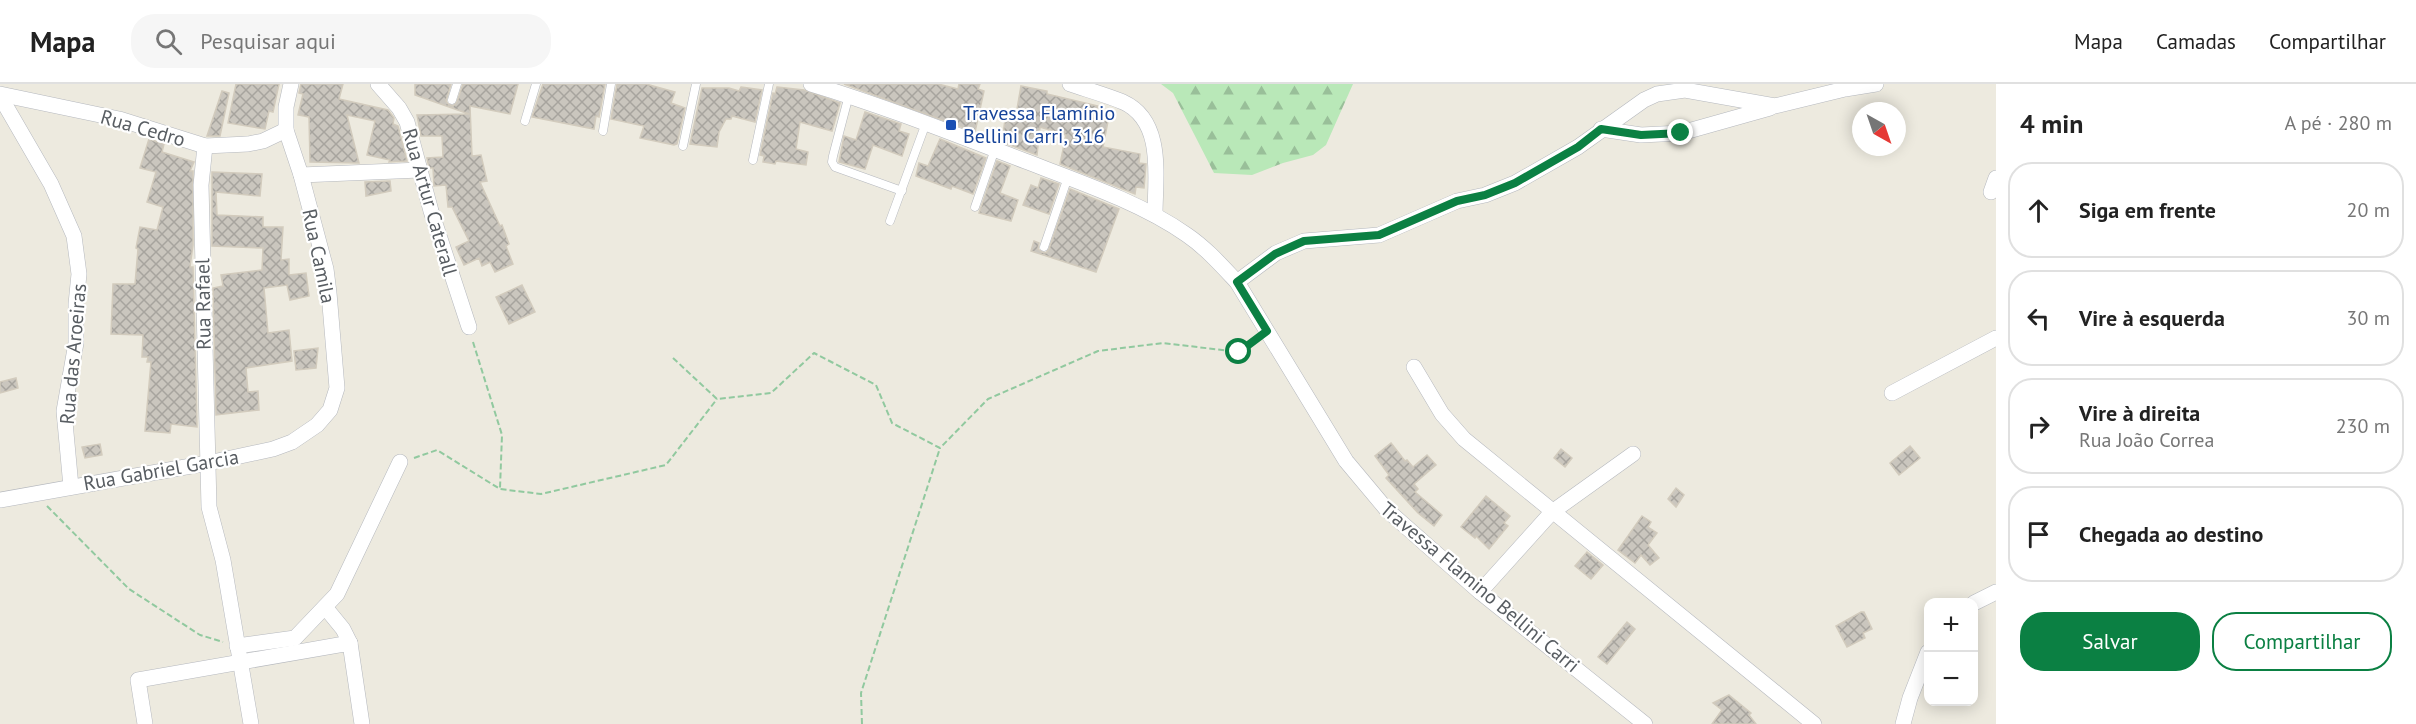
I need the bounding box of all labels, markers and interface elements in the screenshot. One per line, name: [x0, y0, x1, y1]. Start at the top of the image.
search box: [131, 14, 551, 68]
text: Mapa: [30, 23, 95, 60]
icon: search: [152, 25, 185, 58]
text: Pesquisar aqui: [200, 27, 336, 55]
text: Mapa: [2074, 28, 2123, 55]
text: Camadas: [2156, 28, 2236, 55]
text: Compartilhar: [2269, 28, 2386, 55]
place label: Travessa Flamínio Bellini Carri, 316: [963, 100, 1115, 149]
north arrow: [1852, 102, 1906, 156]
street label: Rua Cedro: [98, 104, 188, 152]
text: 4 min: [2020, 107, 2083, 140]
text: A pé · 280 m: [2285, 110, 2392, 136]
marker: Travessa Flamínio Bellini Carri, 316: [944, 118, 958, 132]
route end: [1667, 119, 1693, 145]
street label: Rua Artur Caterall: [397, 125, 463, 279]
icon: ahead: [2022, 194, 2055, 227]
text: Siga em frente: [2079, 196, 2216, 224]
text: 20 m: [2347, 197, 2390, 223]
street label: Rua Camila: [296, 206, 342, 306]
street label: Rua Rafael: [189, 258, 217, 350]
street label: Rua das Aroeiras: [54, 282, 92, 426]
icon: left: [2022, 302, 2055, 335]
text: Vire à esquerda: [2079, 304, 2225, 332]
text: 30 m: [2347, 305, 2390, 331]
route start: [1225, 338, 1251, 364]
text: Vire à direita: [2079, 399, 2200, 427]
icon: right: [2022, 410, 2055, 443]
text: 230 m: [2336, 413, 2390, 439]
text: Rua João Correa: [2079, 427, 2214, 453]
street label: Rua Gabriel Garcia: [81, 444, 241, 496]
street label: Travessa Flamino Bellini Carri: [1375, 496, 1585, 678]
icon: arrive: [2022, 518, 2055, 551]
text: Chegada ao destino: [2079, 520, 2263, 548]
map controls: [1924, 598, 1978, 706]
button: +: [1924, 598, 1978, 652]
button: Salvar: [2020, 612, 2200, 671]
button: Compartilhar: [2212, 612, 2392, 671]
button: −: [1924, 652, 1978, 706]

